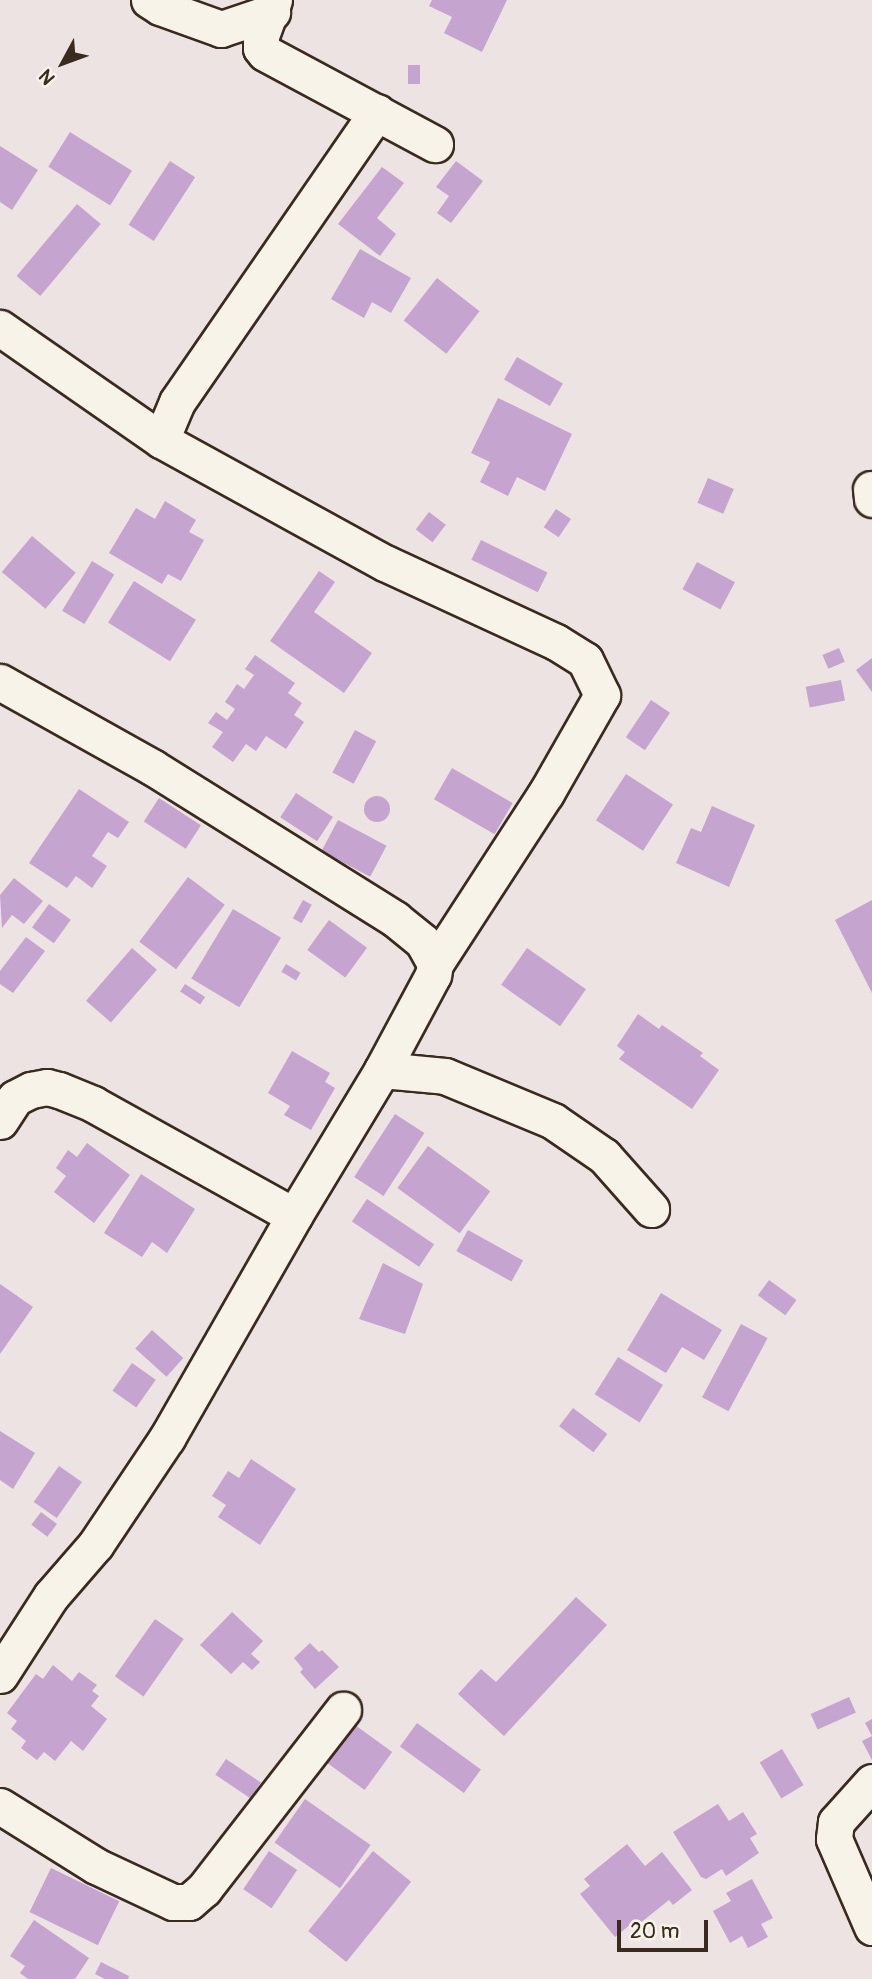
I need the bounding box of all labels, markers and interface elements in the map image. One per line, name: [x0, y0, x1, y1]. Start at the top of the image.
north arrow: [28, 28, 98, 98]
text: N: [34, 64, 60, 90]
scale bar: [620, 1906, 711, 1950]
text: 20 m: [630, 1918, 679, 1945]

